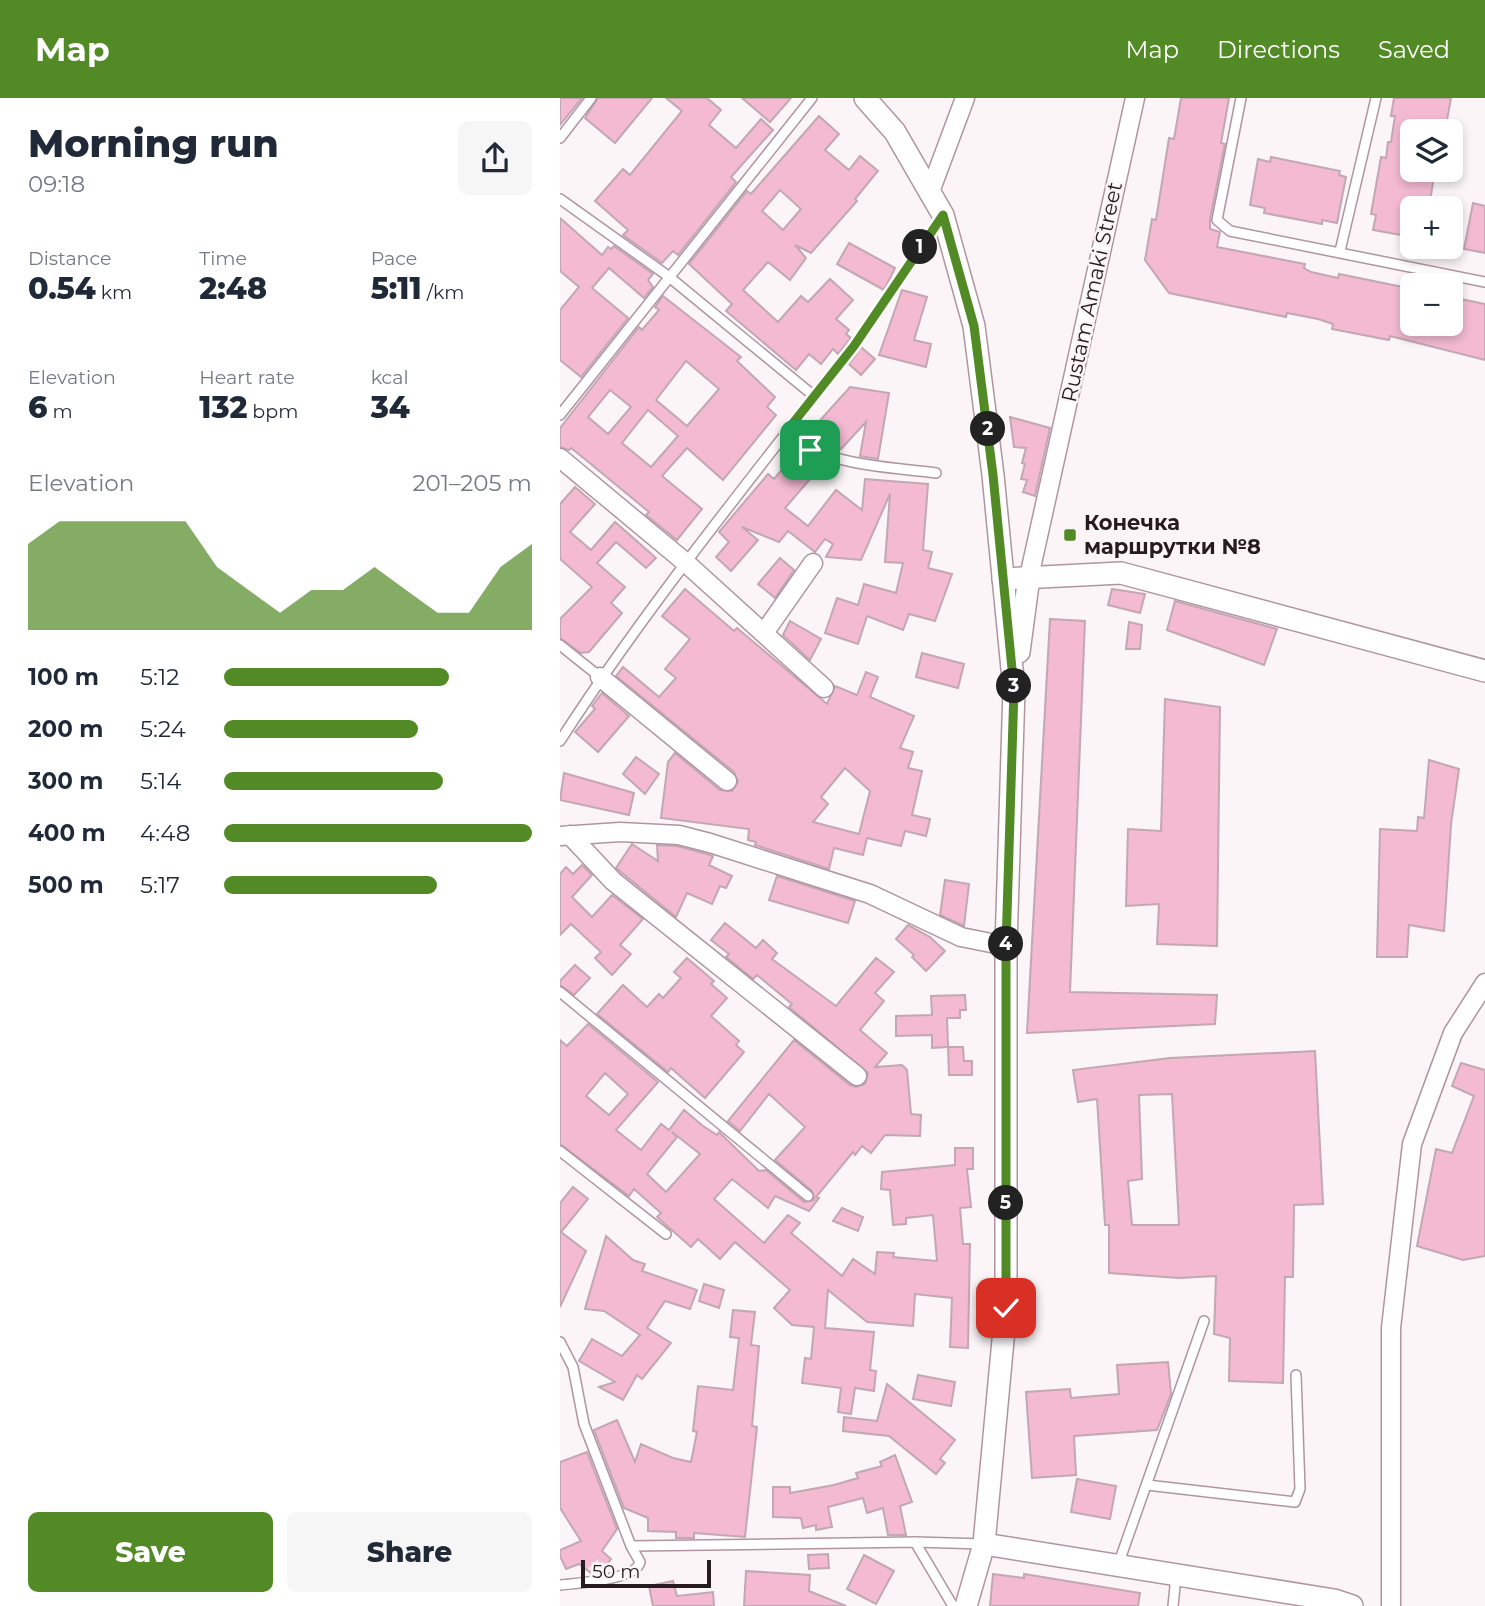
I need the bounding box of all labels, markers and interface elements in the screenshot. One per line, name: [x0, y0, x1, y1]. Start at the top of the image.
text: Map: [35, 29, 110, 69]
text: Map: [1126, 35, 1179, 64]
text: Directions: [1217, 35, 1340, 64]
text: Saved: [1378, 35, 1450, 64]
map controls: [1400, 119, 1463, 336]
button: layers: [1400, 119, 1463, 182]
text: Morning run: [28, 120, 279, 167]
button: share: [458, 121, 532, 195]
text: 09:18: [28, 170, 85, 198]
street label: Rustam Amaki Street: [1056, 179, 1127, 404]
button: +: [1400, 196, 1463, 259]
pin: 1: [902, 230, 938, 264]
text: 1: [916, 235, 923, 258]
text: Distance: [28, 247, 111, 270]
text: Time: [199, 247, 247, 270]
text: Pace: [371, 247, 417, 270]
text: 0.54: [28, 270, 96, 307]
text: 2:48: [199, 270, 267, 307]
text: 5:11: [371, 270, 422, 307]
button: −: [1400, 273, 1463, 336]
text: km: [96, 281, 132, 304]
text: /km: [422, 281, 464, 304]
text: Elevation: [28, 366, 116, 389]
text: Heart rate: [199, 366, 295, 389]
text: kcal: [371, 366, 409, 389]
text: 6: [28, 389, 47, 426]
text: 132: [199, 389, 247, 426]
text: 34: [371, 389, 410, 426]
text: m: [47, 400, 73, 423]
text: bpm: [247, 400, 298, 423]
pin: 2: [970, 412, 1006, 446]
text: 2: [982, 417, 993, 440]
pin: [780, 420, 840, 480]
icon: arrive: [791, 431, 829, 469]
text: Elevation: [28, 469, 134, 497]
text: 201–205 m: [413, 469, 532, 497]
place label: Конечка маршрутки №8: [1084, 510, 1261, 559]
marker: Конечка маршрутки №8: [1062, 527, 1078, 543]
text: 100 m: [28, 663, 99, 691]
text: 5:12: [140, 663, 179, 691]
pin: 3: [996, 668, 1032, 704]
text: 3: [1008, 674, 1019, 697]
text: 200 m: [28, 715, 103, 743]
text: 5:24: [140, 715, 186, 743]
text: 300 m: [28, 767, 104, 795]
text: 5:14: [140, 767, 181, 795]
text: 400 m: [28, 819, 106, 847]
text: 4:48: [140, 819, 190, 847]
text: 500 m: [28, 871, 104, 899]
text: 5:17: [140, 871, 180, 899]
pin: 4: [988, 926, 1024, 962]
text: 4: [999, 932, 1012, 955]
pin: 5: [988, 1186, 1024, 1220]
text: 5: [1000, 1191, 1011, 1214]
pin: [976, 1278, 1036, 1338]
icon: check: [987, 1289, 1025, 1327]
button: Save: [28, 1512, 273, 1592]
button: Share: [287, 1512, 532, 1592]
scale bar: [581, 1557, 710, 1589]
text: 50 m: [592, 1560, 640, 1583]

